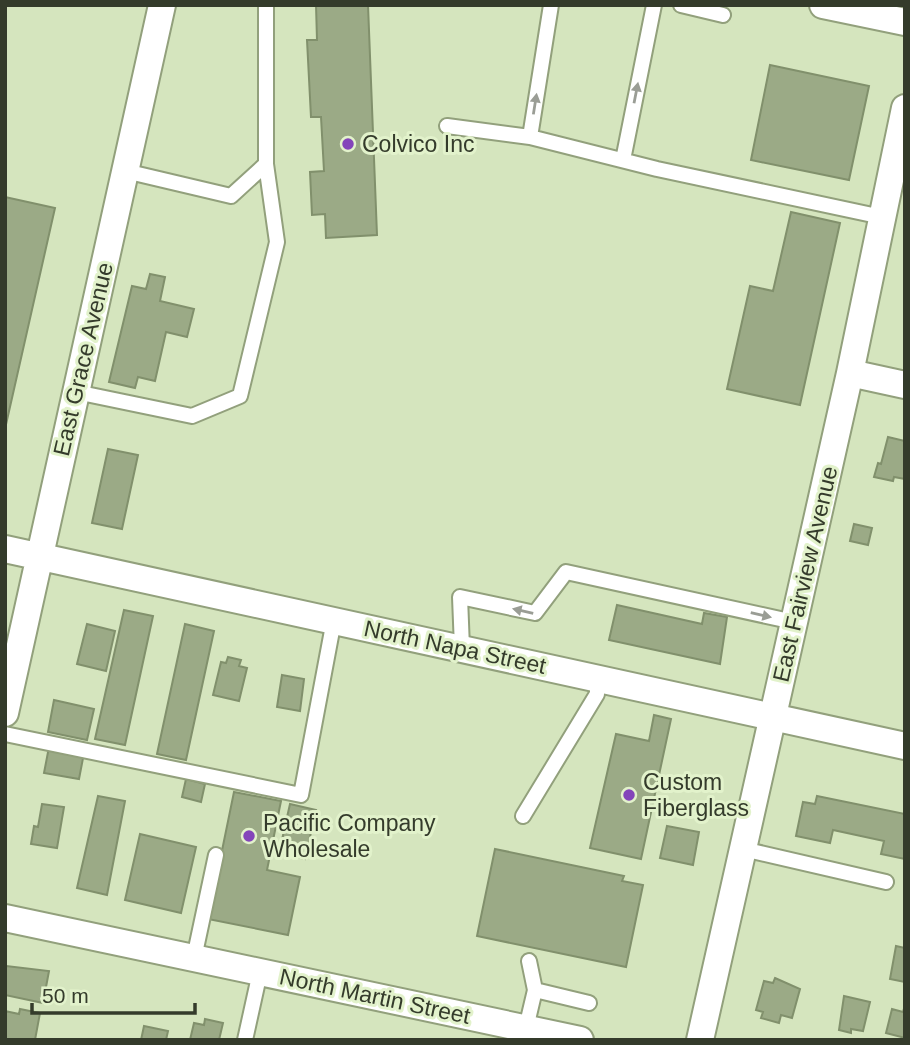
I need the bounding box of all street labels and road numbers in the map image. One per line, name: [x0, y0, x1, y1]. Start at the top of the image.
street label: East Grace Avenue: [48, 260, 118, 458]
street label: East Fairview Avenue: [768, 464, 842, 684]
street label: North Napa Street: [362, 615, 549, 679]
street label: North Martin Street: [277, 963, 473, 1029]

